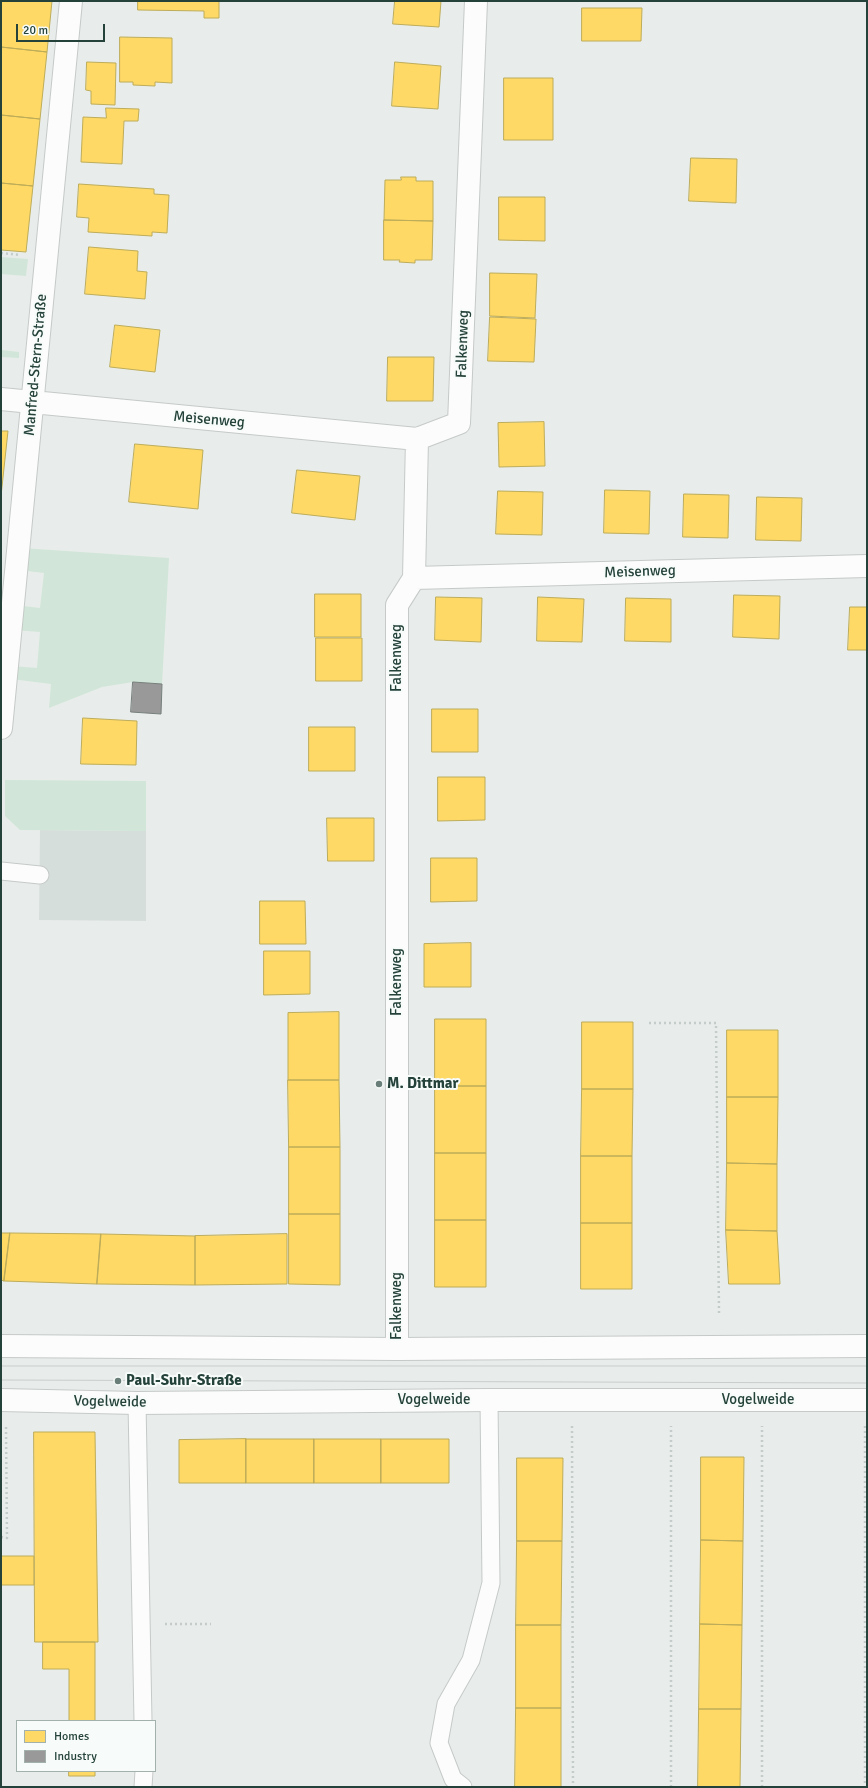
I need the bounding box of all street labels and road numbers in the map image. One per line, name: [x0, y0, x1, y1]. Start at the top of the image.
street label: Manfred-Stern-Straße: [21, 293, 51, 437]
street label: Falkenweg: [453, 310, 473, 378]
street label: Meisenweg: [172, 408, 246, 432]
street label: Meisenweg: [604, 562, 676, 582]
street label: Falkenweg: [388, 624, 406, 692]
street label: Falkenweg: [388, 948, 406, 1016]
street label: Falkenweg: [388, 1272, 406, 1340]
street label: Vogelweide: [397, 1391, 471, 1409]
street label: Vogelweide: [721, 1391, 795, 1409]
street label: Vogelweide: [73, 1392, 147, 1412]

